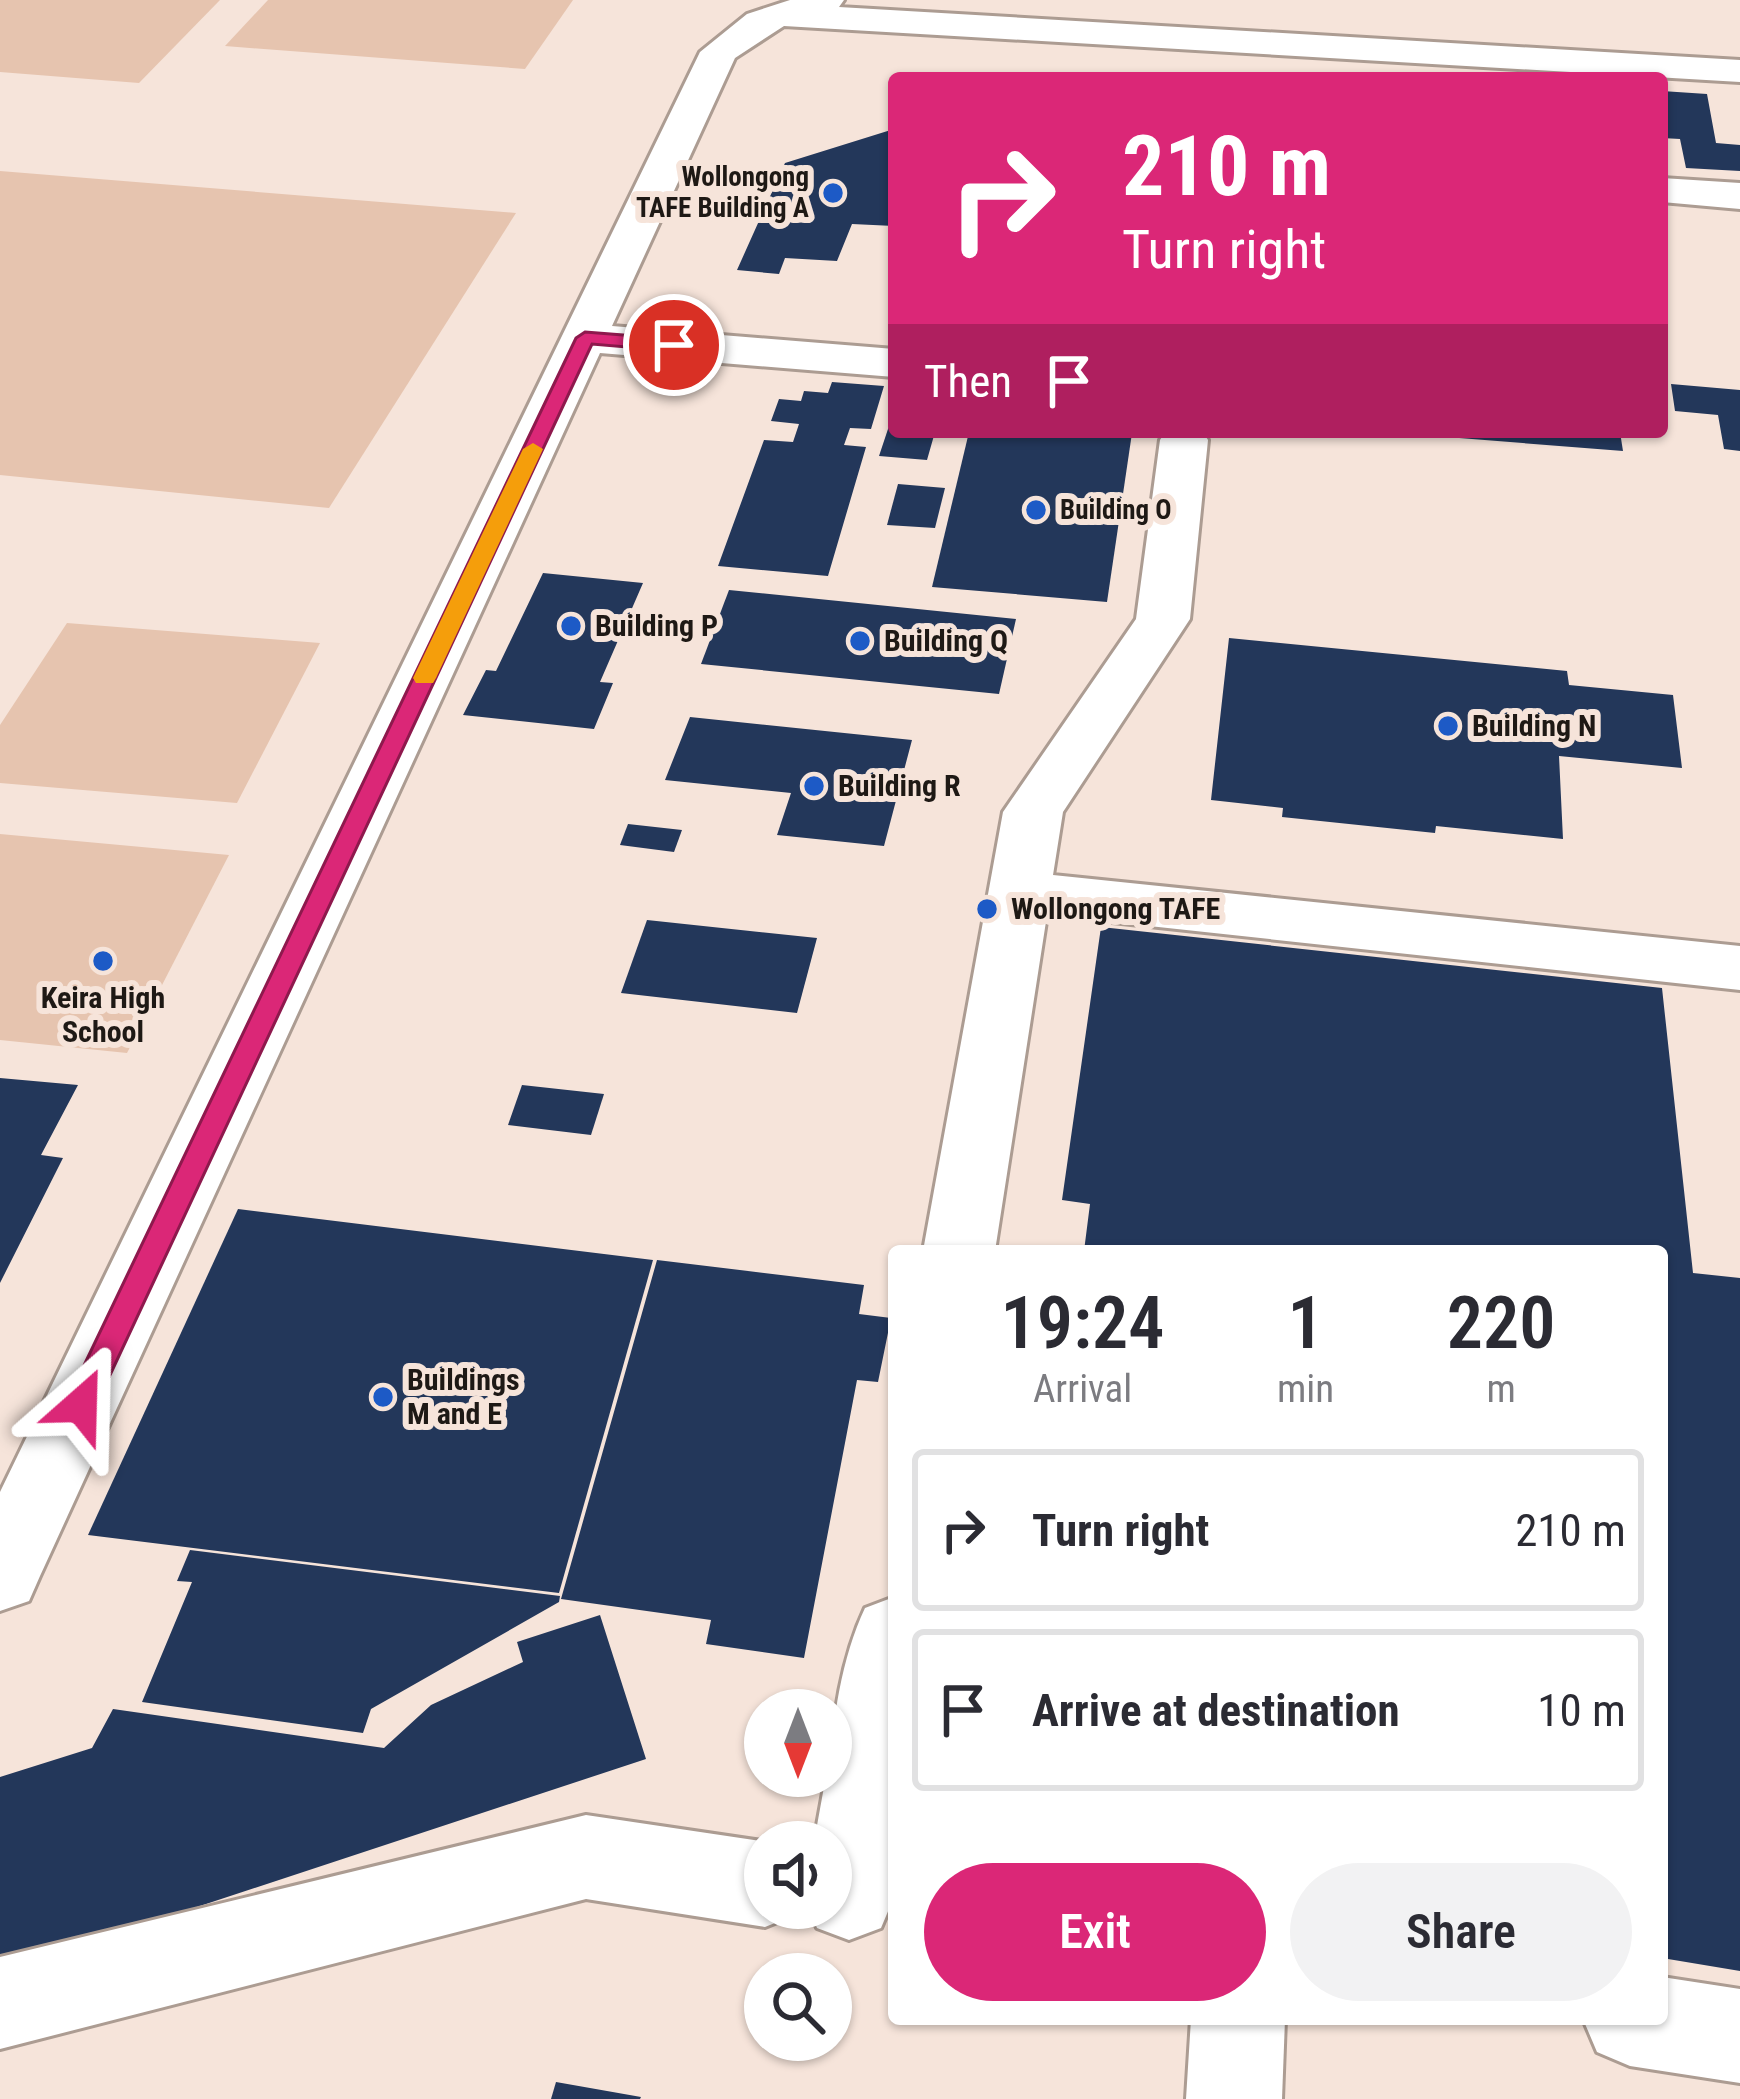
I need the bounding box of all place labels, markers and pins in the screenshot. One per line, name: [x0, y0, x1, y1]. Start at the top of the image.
place label: Wollongong TAFE Building A: [636, 161, 809, 224]
marker: Wollongong TAFE Building A: [820, 180, 846, 206]
pin: [623, 294, 725, 396]
place label: Building O: [1060, 494, 1172, 526]
marker: Building O: [1023, 497, 1049, 523]
place label: Building P: [595, 608, 718, 643]
marker: Building P: [558, 613, 584, 639]
place label: Building Q: [884, 623, 1008, 658]
marker: Building Q: [847, 628, 873, 654]
place label: Building N: [1472, 708, 1596, 743]
marker: Building N: [1435, 713, 1461, 739]
place label: Building R: [838, 768, 961, 803]
marker: Building R: [801, 773, 827, 799]
place label: Wollongong TAFE: [1011, 891, 1220, 926]
marker: Wollongong TAFE: [974, 896, 1000, 922]
marker: Keira High School: [90, 948, 116, 974]
place label: Keira High School: [41, 980, 165, 1049]
place label: Buildings M and E: [407, 1362, 520, 1431]
marker: Buildings M and E: [370, 1384, 396, 1410]

